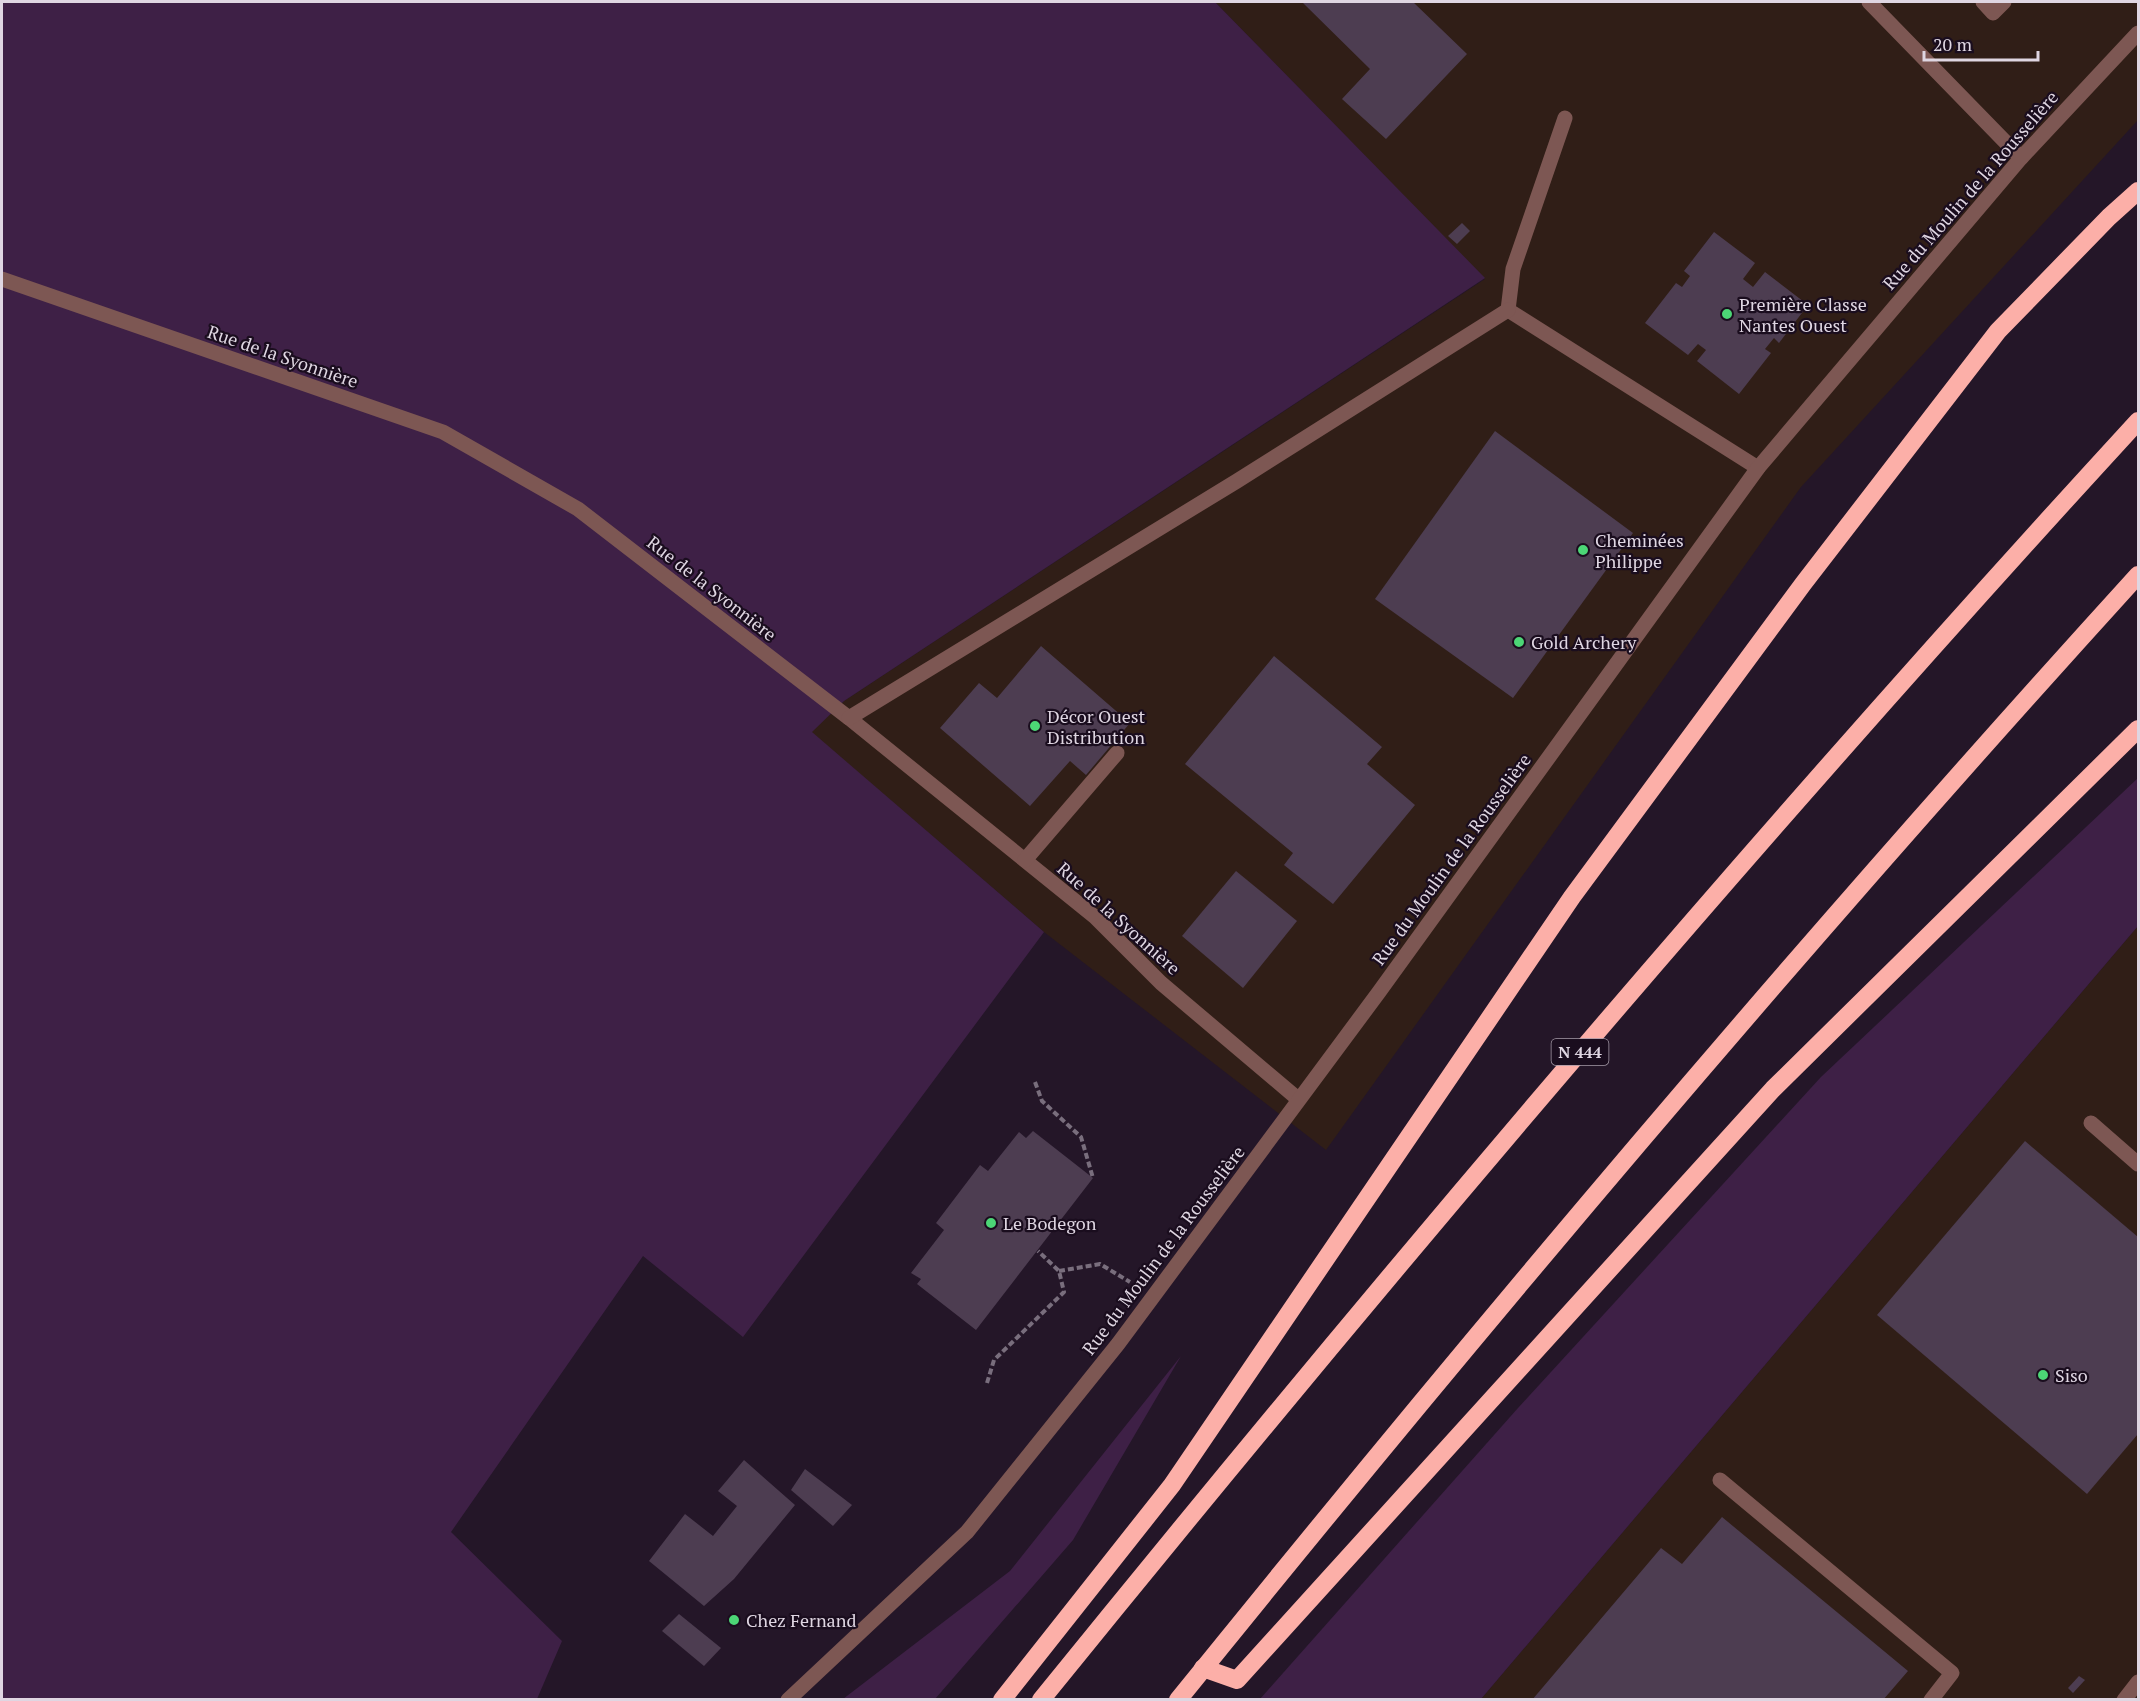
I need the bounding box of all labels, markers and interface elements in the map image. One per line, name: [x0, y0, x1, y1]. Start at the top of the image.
scale bar: [1924, 24, 2038, 62]
text: 20 m: [1933, 32, 1973, 56]
street label: Rue du Moulin de la Rousselière: [1877, 86, 2063, 294]
place label: Première Classe Nantes Ouest: [1739, 292, 1867, 337]
marker: Première Classe Nantes Ouest: [1720, 307, 1734, 321]
street label: Rue de la Syonnière: [205, 319, 361, 393]
place label: Cheminées Philippe: [1595, 528, 1684, 573]
street label: Rue de la Syonnière: [642, 530, 782, 646]
marker: Cheminées Philippe: [1576, 543, 1590, 557]
place label: Gold Archery: [1531, 630, 1637, 654]
marker: Gold Archery: [1512, 635, 1526, 649]
place label: Décor Ouest Distribution: [1047, 704, 1146, 749]
marker: Décor Ouest Distribution: [1028, 719, 1042, 733]
street label: Rue du Moulin de la Rousselière: [1366, 748, 1536, 970]
street label: Rue de la Syonnière: [1052, 856, 1186, 980]
road number: N 444: [1552, 1039, 1608, 1065]
street label: Rue du Moulin de la Rousselière: [1076, 1141, 1250, 1359]
place label: Le Bodegon: [1003, 1211, 1097, 1235]
marker: Le Bodegon: [984, 1216, 998, 1230]
place label: Siso: [2055, 1363, 2088, 1387]
marker: Siso: [2036, 1368, 2050, 1382]
place label: Chez Fernand: [746, 1608, 856, 1632]
marker: Chez Fernand: [727, 1613, 741, 1627]

